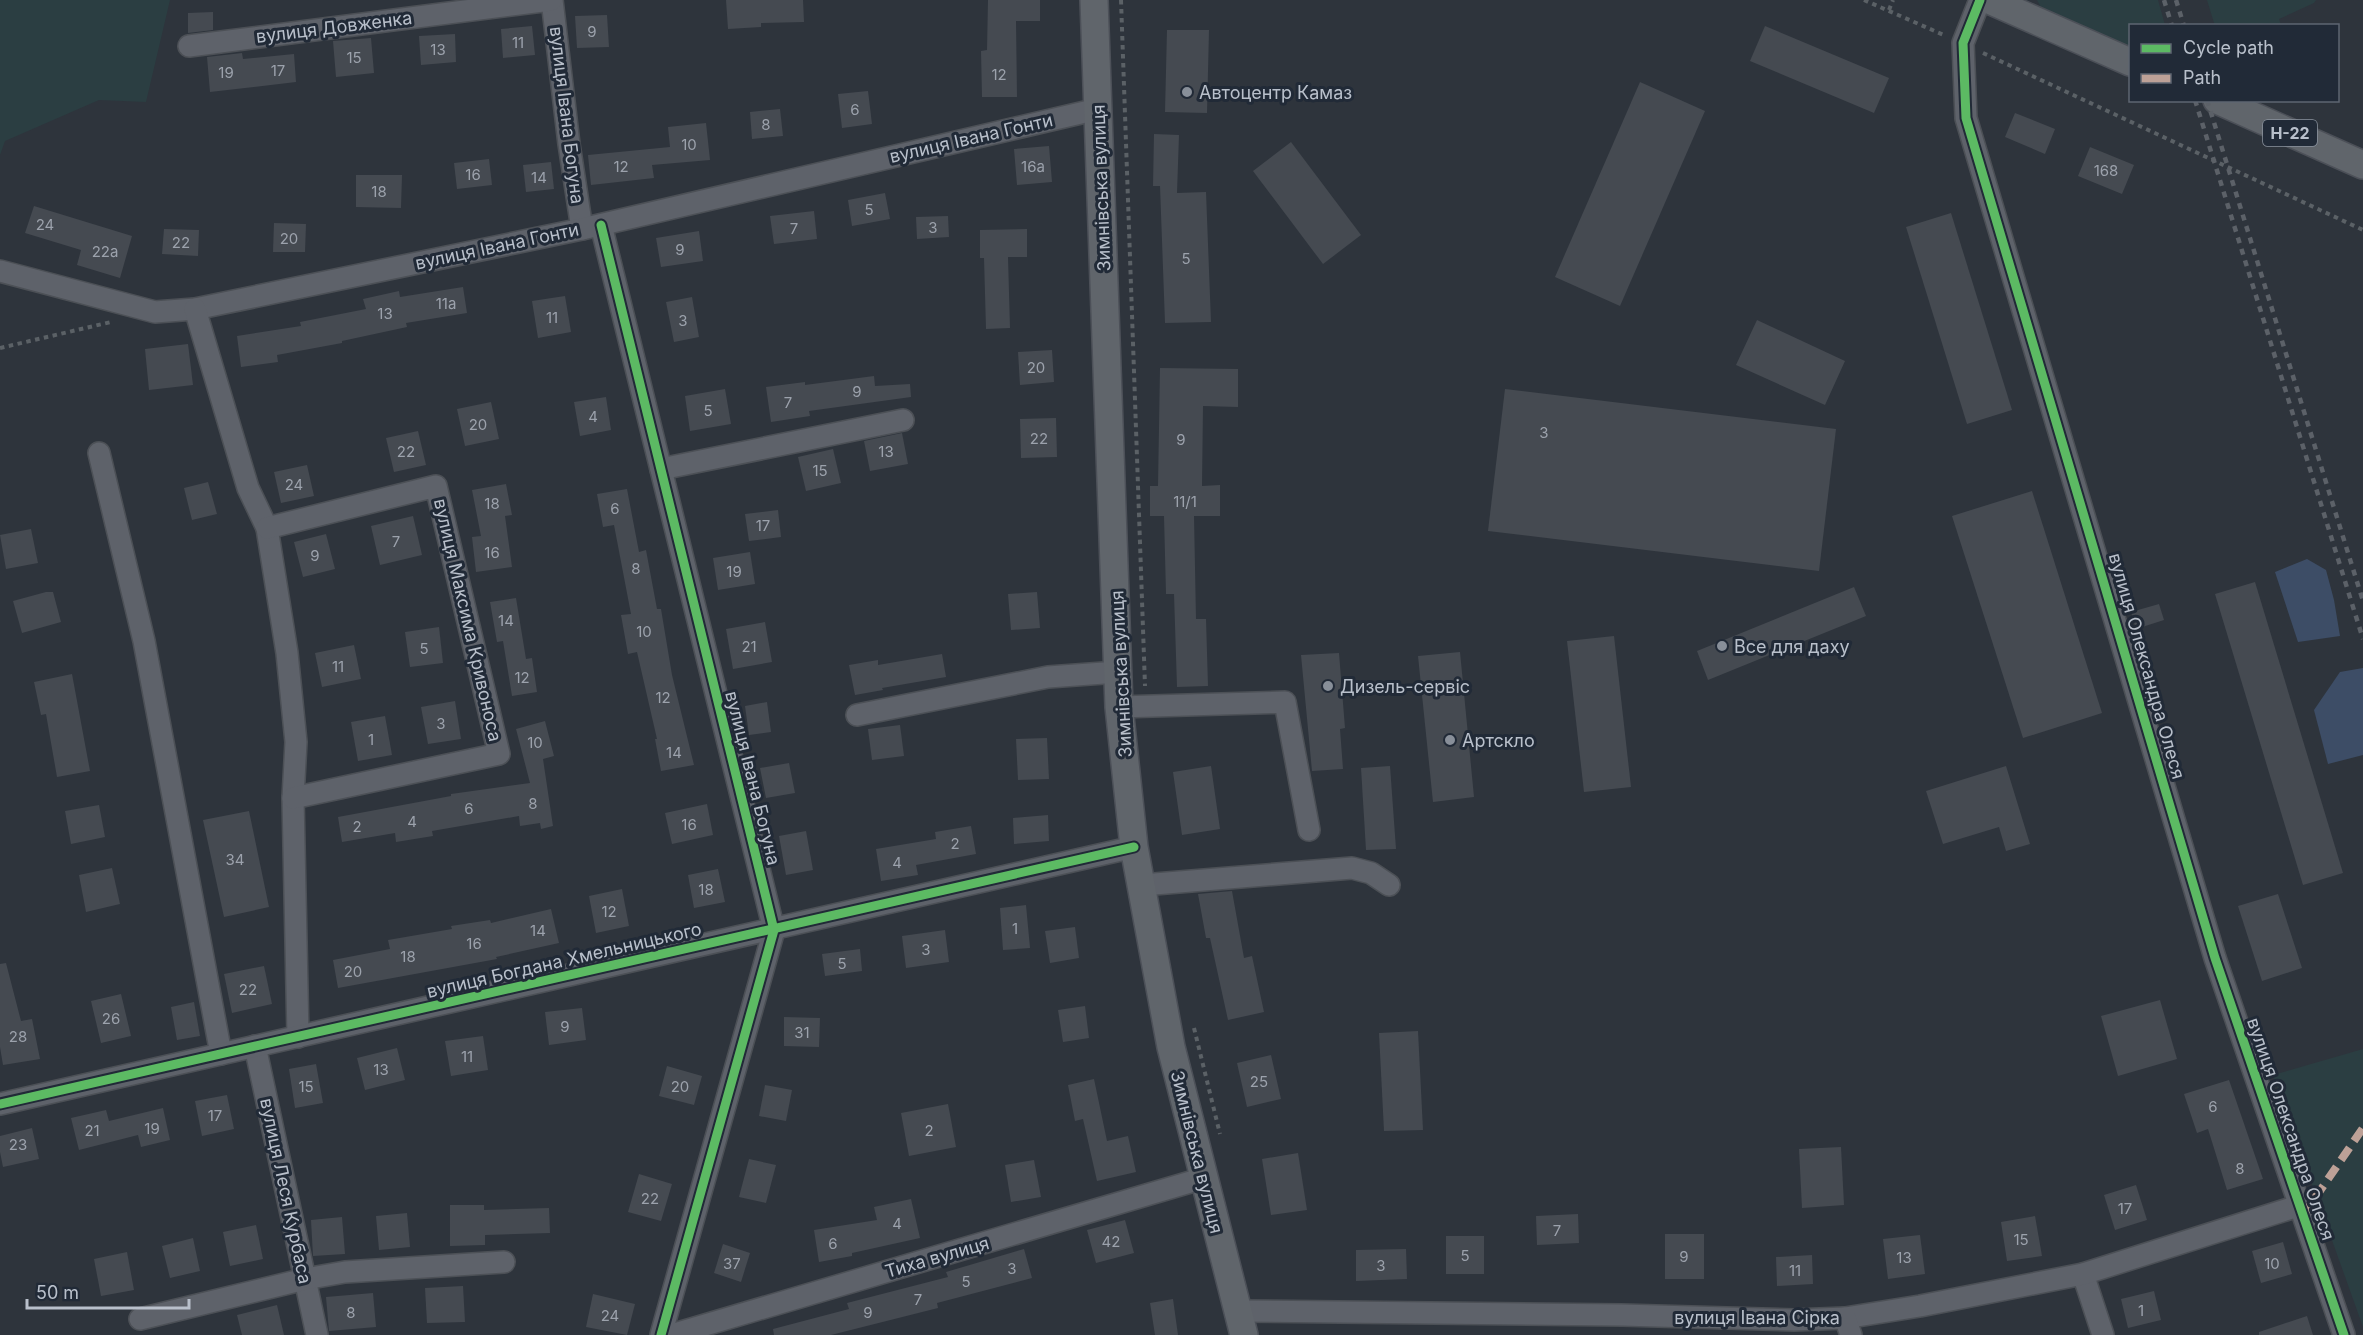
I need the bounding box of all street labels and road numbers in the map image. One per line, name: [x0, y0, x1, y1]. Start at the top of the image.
street label: вулиця Довженка: [255, 7, 413, 47]
street label: вулиця Івана Богуна: [546, 25, 588, 205]
street label: Зимнівська вулиця: [1088, 104, 1114, 272]
street label: вулиця Івана Гонти: [887, 109, 1055, 167]
road number: Н-22: [2263, 120, 2317, 146]
street label: вулиця Івана Гонти: [413, 218, 581, 274]
street label: вулиця Максима Кривоноса: [430, 496, 506, 744]
street label: вулиця Олександра Олеся: [2105, 551, 2189, 781]
street label: Зимнівська вулиця: [1106, 590, 1136, 758]
street label: вулиця Івана Богуна: [721, 689, 785, 867]
street label: вулиця Богдана Хмельницького: [425, 918, 703, 1002]
street label: вулиця Олександра Олеся: [2243, 1015, 2339, 1243]
street label: Зимнівська вулиця: [1167, 1068, 1227, 1236]
street label: вулиця Леся Курбаса: [256, 1096, 316, 1286]
street label: Тиха вулиця: [882, 1232, 992, 1282]
street label: вулиця Івана Сірка: [1674, 1307, 1840, 1328]

